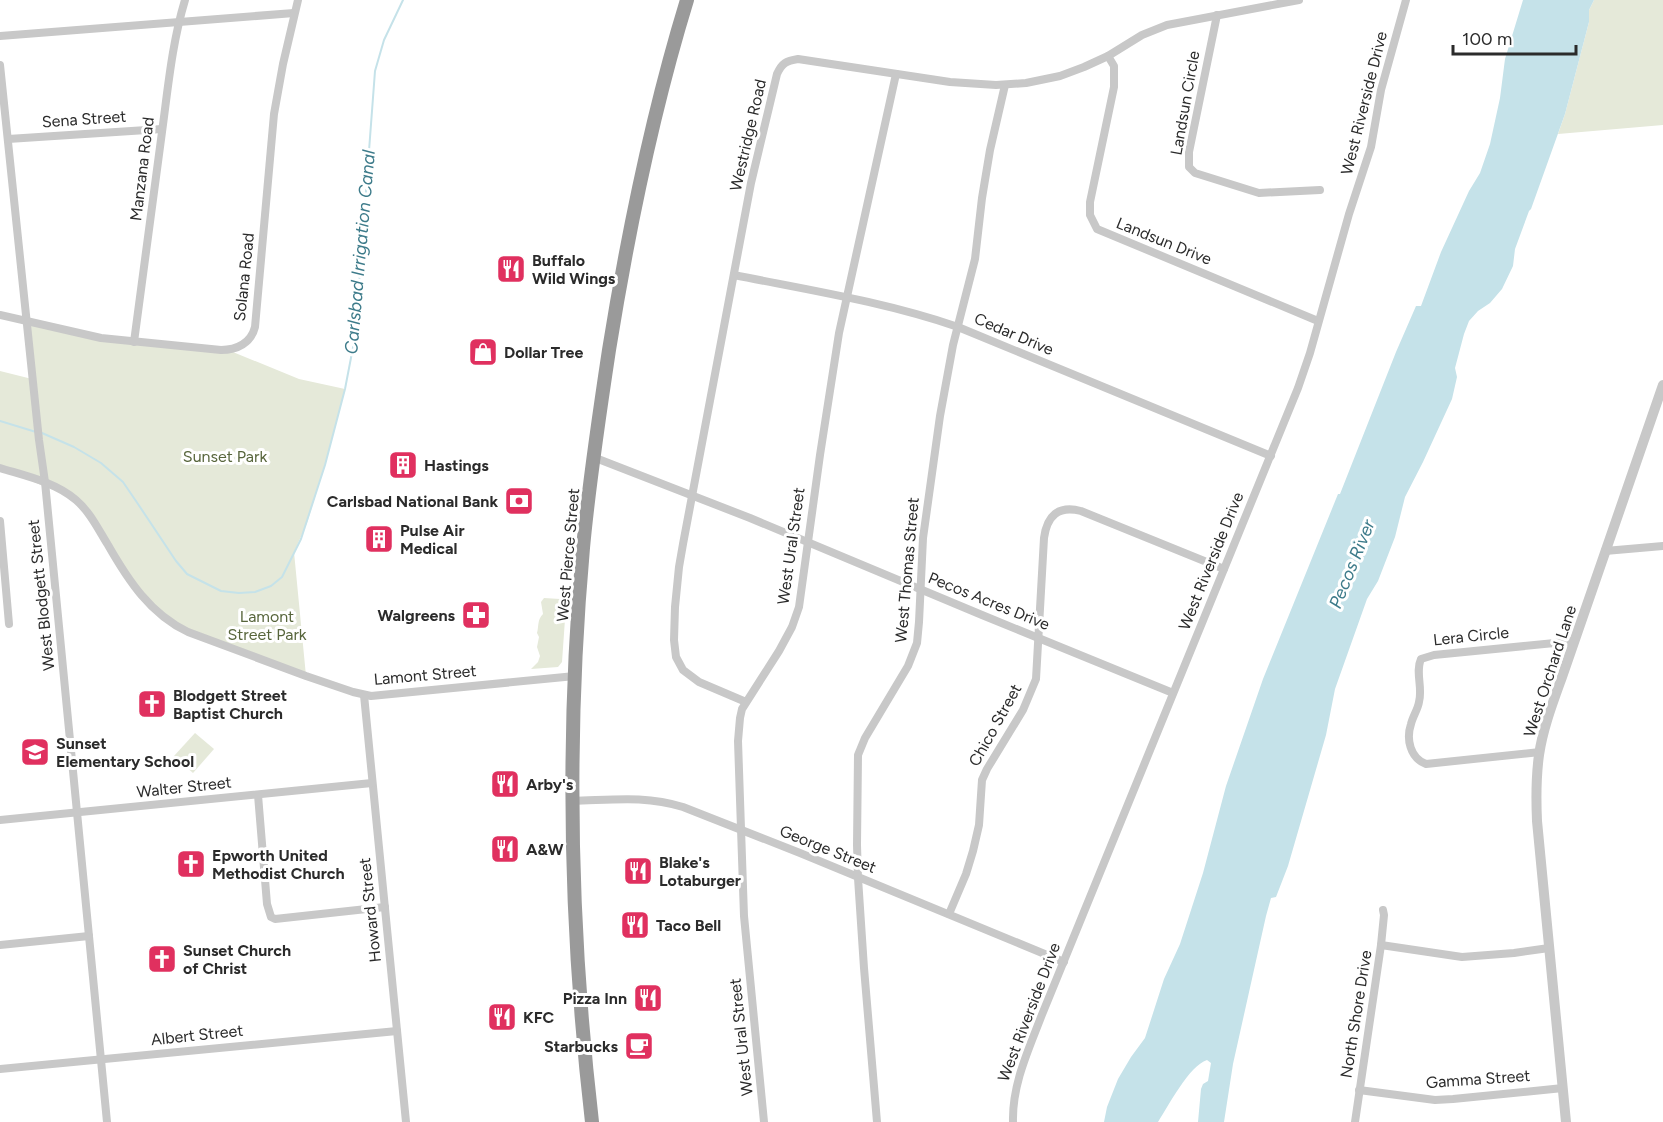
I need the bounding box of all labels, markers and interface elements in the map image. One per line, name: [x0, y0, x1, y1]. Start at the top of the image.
scale bar: [1453, 18, 1576, 56]
text: 100 m: [1462, 28, 1512, 50]
street label: West Riverside Drive: [1337, 29, 1391, 177]
street label: Landsun Circle: [1166, 49, 1204, 157]
street label: Westridge Road: [726, 77, 770, 193]
street label: Sena Street: [41, 107, 127, 131]
street label: Manzana Road: [126, 116, 158, 222]
water label: Carlsbad Irrigation Canal: [340, 148, 380, 355]
street label: Landsun Drive: [1114, 213, 1215, 269]
street label: Solana Road: [230, 232, 258, 322]
place label: Buffalo Wild Wings: [532, 251, 616, 288]
restaurant icon: Buffalo Wild Wings: [495, 253, 527, 285]
street label: Cedar Drive: [972, 309, 1057, 359]
shop icon: Dollar Tree: [467, 336, 499, 368]
place label: Dollar Tree: [504, 343, 583, 362]
park label: Sunset Park: [183, 447, 267, 466]
building icon: Hastings: [387, 449, 419, 481]
place label: Hastings: [424, 456, 489, 475]
bank icon: Carlsbad National Bank: [503, 485, 535, 517]
street label: West Ural Street: [773, 486, 809, 606]
street label: West Pierce Street: [553, 487, 583, 623]
street label: West Riverside Drive: [1175, 489, 1247, 633]
place label: Carlsbad National Bank: [327, 492, 498, 511]
street label: West Thomas Street: [891, 496, 923, 644]
water label: Pecos River: [1324, 516, 1380, 612]
street label: West Blodgett Street: [24, 519, 58, 671]
place label: Pulse Air Medical: [400, 521, 464, 558]
building icon: Pulse Air Medical: [363, 523, 395, 555]
street label: Pecos Acres Drive: [926, 568, 1053, 634]
pharmacy icon: Walgreens: [460, 599, 492, 631]
street label: West Orchard Lane: [1520, 603, 1580, 739]
place label: Walgreens: [378, 606, 456, 625]
park label: Lamont Street Park: [227, 607, 307, 644]
street label: Lera Circle: [1432, 623, 1510, 649]
street label: Lamont Street: [373, 661, 477, 689]
street label: Chico Street: [965, 681, 1025, 769]
place label: Blodgett Street Baptist Church: [173, 686, 287, 723]
church icon: Blodgett Street Baptist Church: [136, 688, 168, 720]
place label: Sunset Elementary School: [56, 734, 194, 771]
school or university icon: Sunset Elementary School: [19, 736, 51, 768]
restaurant icon: Arby's: [489, 768, 521, 800]
street label: Walter Street: [136, 773, 232, 801]
place label: Arby's: [526, 775, 574, 794]
street label: George Street: [777, 821, 879, 877]
restaurant icon: A&W: [489, 833, 521, 865]
place label: A&W: [526, 840, 564, 859]
place label: Epworth United Methodist Church: [212, 846, 345, 883]
church icon: Epworth United Methodist Church: [175, 848, 207, 880]
place label: Blake's Lotaburger: [659, 853, 741, 890]
restaurant icon: Blake's Lotaburger: [622, 855, 654, 887]
street label: Howard Street: [355, 857, 385, 963]
restaurant icon: Taco Bell: [619, 909, 651, 941]
place label: Taco Bell: [656, 916, 721, 935]
street label: West Riverside Drive: [994, 940, 1064, 1084]
place label: Sunset Church of Christ: [183, 941, 291, 978]
church icon: Sunset Church of Christ: [146, 943, 178, 975]
street label: North Shore Drive: [1337, 948, 1376, 1079]
street label: West Ural Street: [725, 977, 757, 1097]
restaurant icon: Pizza Inn: [632, 982, 664, 1014]
place label: Pizza Inn: [563, 989, 627, 1008]
restaurant icon: KFC: [486, 1001, 518, 1033]
place label: KFC: [523, 1008, 555, 1027]
street label: Albert Street: [150, 1021, 244, 1049]
cafe icon: Starbucks: [623, 1030, 655, 1062]
place label: Starbucks: [544, 1037, 619, 1056]
street label: Gamma Street: [1425, 1066, 1531, 1092]

